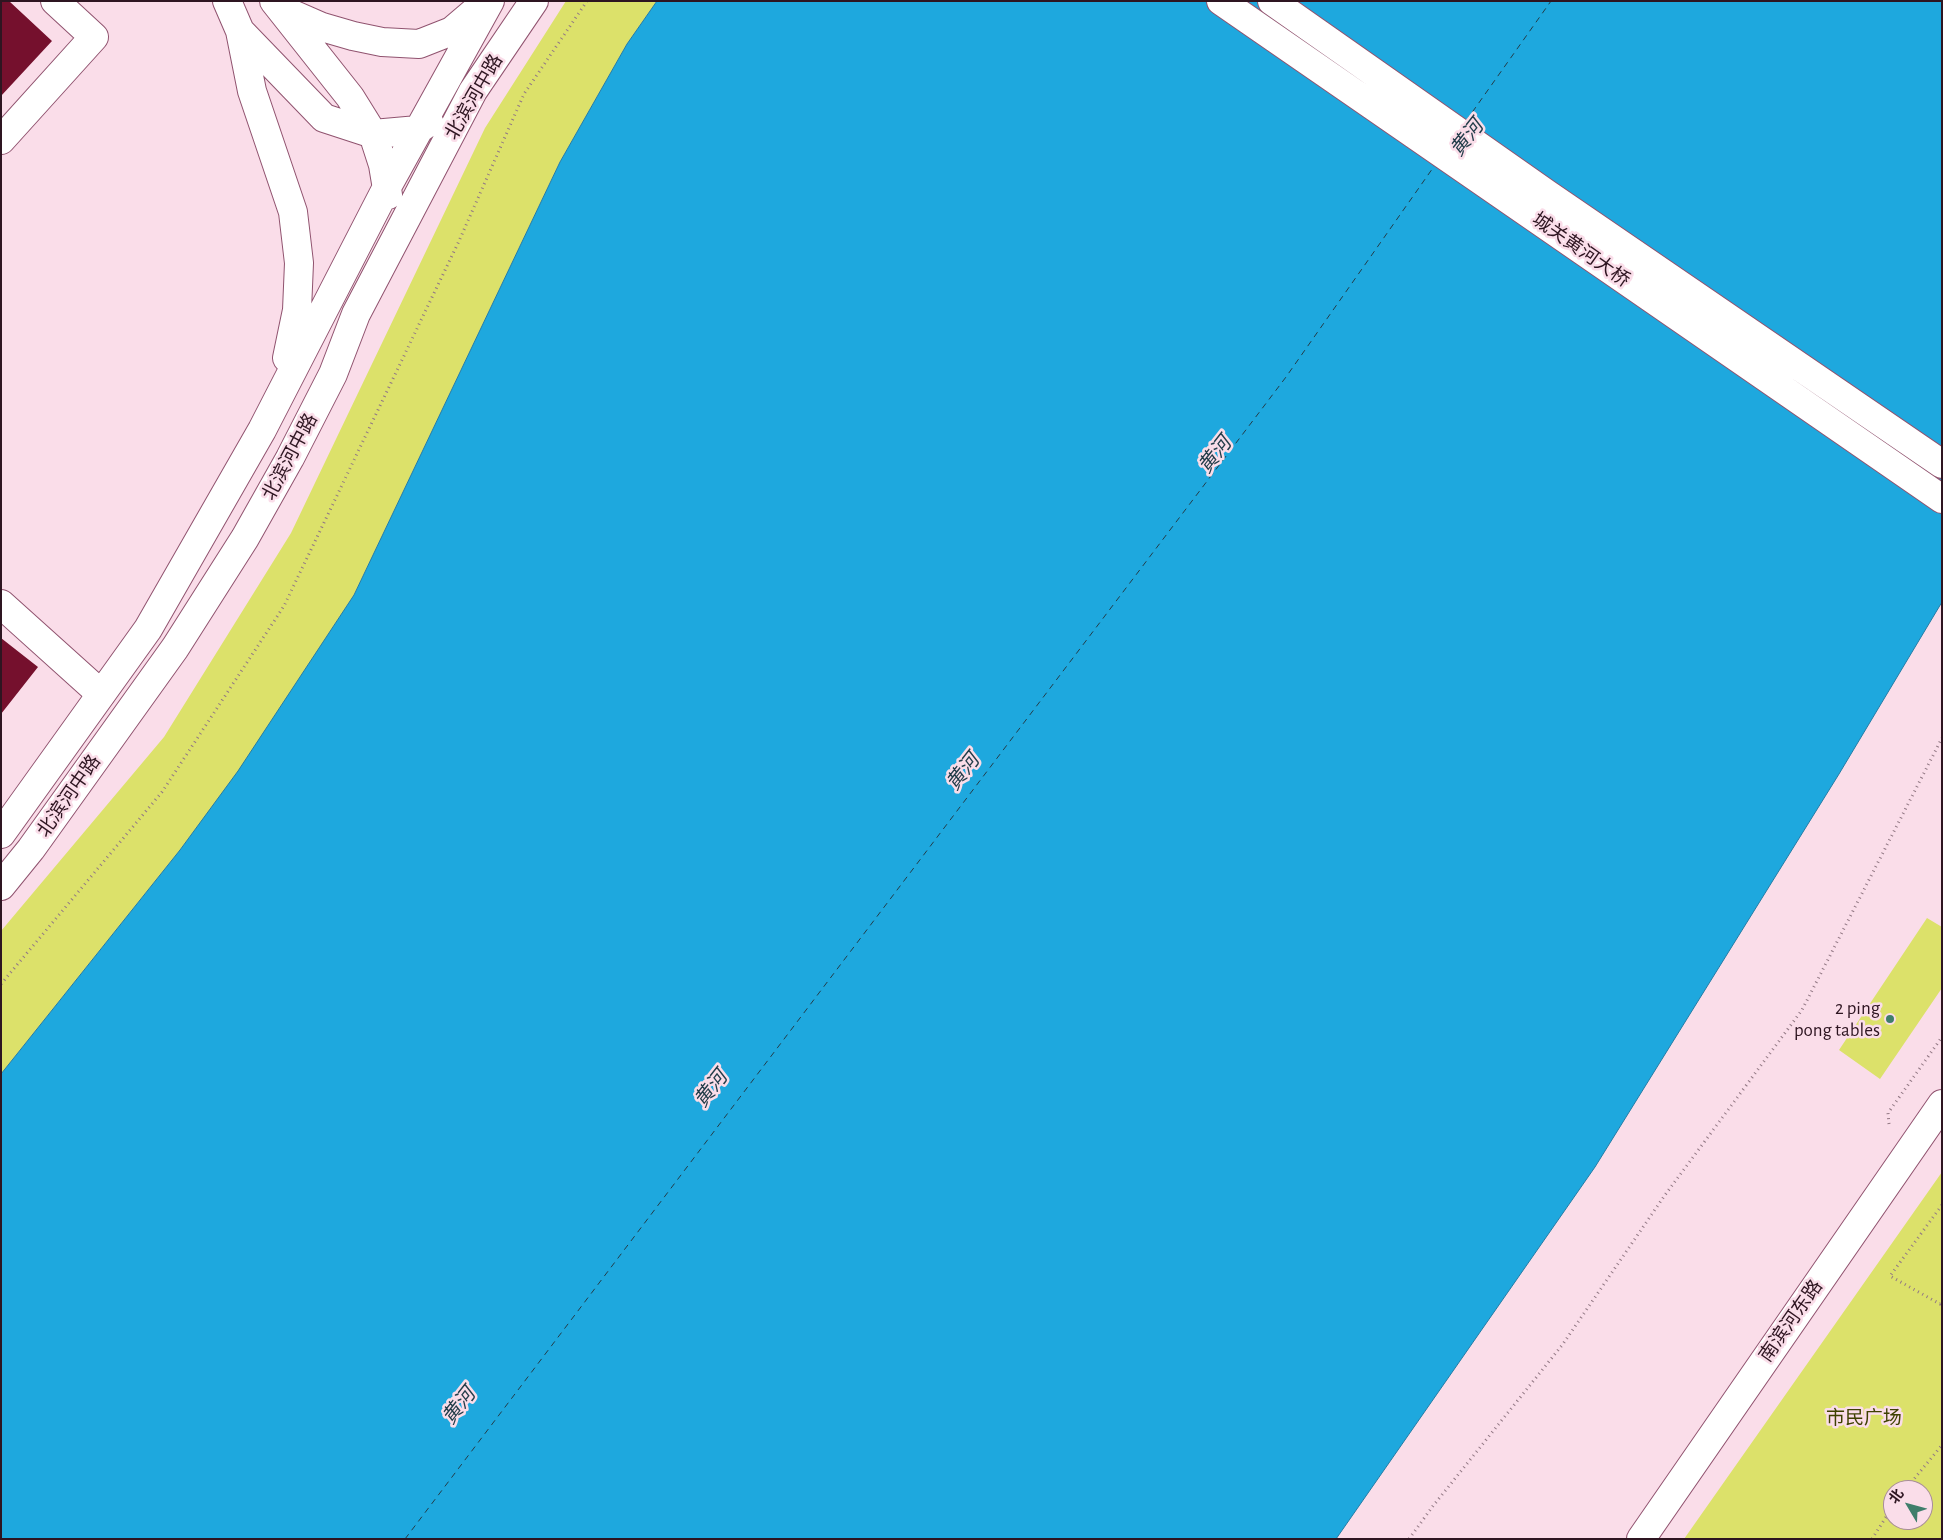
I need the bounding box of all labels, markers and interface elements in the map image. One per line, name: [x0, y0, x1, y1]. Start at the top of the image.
street label: 北滨河中路: [440, 50, 508, 144]
water label: 黄河: [1445, 115, 1489, 161]
street label: 城关黄河大桥: [1528, 208, 1634, 292]
street label: 北滨河中路: [258, 410, 322, 504]
water label: 黄河: [1193, 432, 1237, 478]
water label: 黄河: [941, 749, 985, 795]
street label: 北滨河中路: [32, 751, 106, 841]
place label: 2 ping pong tables: [1794, 997, 1880, 1041]
marker: 2 ping pong tables: [1884, 1013, 1896, 1025]
water label: 黄河: [689, 1066, 733, 1112]
street label: 南滨河东路: [1754, 1276, 1828, 1366]
water label: 黄河: [437, 1383, 481, 1429]
park label: 市民广场: [1826, 1407, 1902, 1429]
north arrow: [1883, 1480, 1933, 1530]
text: 北: [1887, 1487, 1907, 1506]

